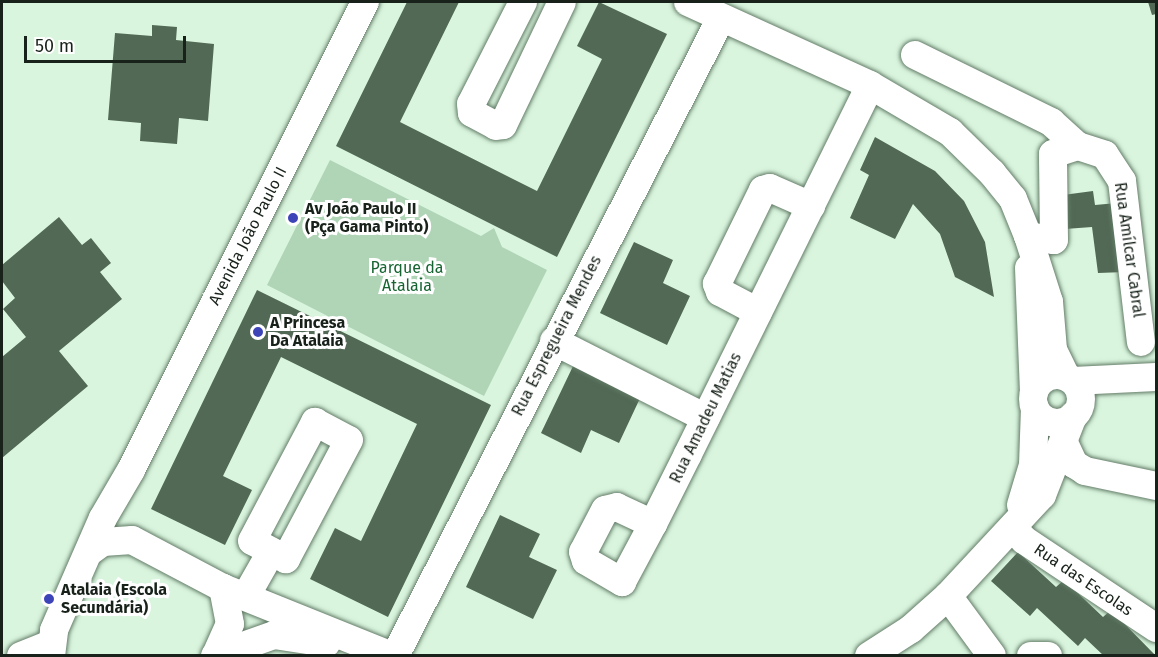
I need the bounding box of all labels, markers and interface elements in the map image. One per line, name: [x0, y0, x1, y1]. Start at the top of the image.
scale bar: [27, 24, 189, 62]
text: 50 m: [35, 35, 74, 57]
street label: Avenida João Paulo II: [205, 164, 291, 308]
street label: Rua Amílcar Cabral: [1110, 181, 1148, 319]
place label: Av João Paulo II (Pça Gama Pinto): [305, 199, 428, 237]
marker: Av João Paulo II (Pça Gama Pinto): [286, 211, 300, 225]
street label: Rua Espregueira Mendes: [508, 253, 606, 419]
park label: Parque da Atalaia: [371, 258, 443, 296]
place label: A Princesa Da Atalaia: [270, 313, 345, 351]
marker: A Princesa Da Atalaia: [251, 325, 265, 339]
street label: Rua Amadeu Matias: [666, 350, 746, 486]
street label: Rua das Escolas: [1030, 540, 1136, 620]
place label: Atalaia (Escola Secundária): [61, 580, 167, 618]
marker: Atalaia (Escola Secundária): [42, 592, 56, 606]

